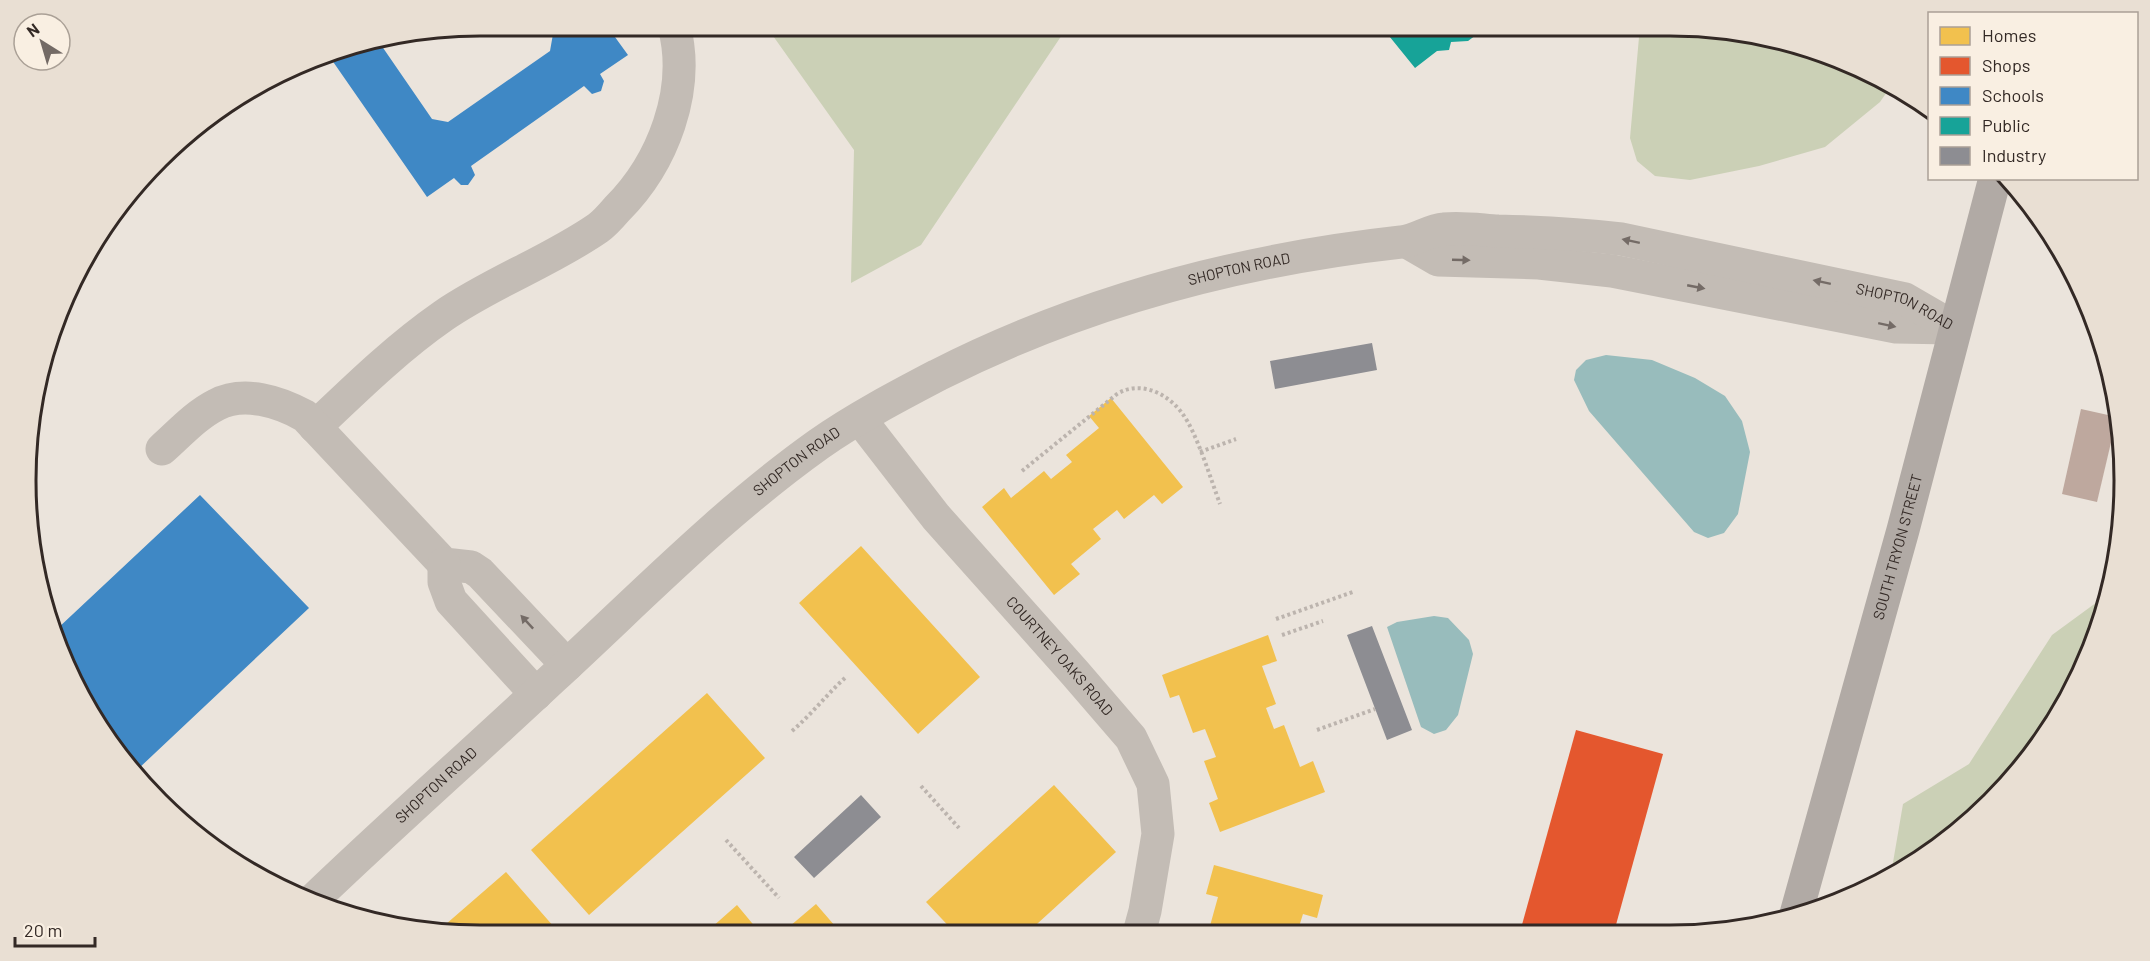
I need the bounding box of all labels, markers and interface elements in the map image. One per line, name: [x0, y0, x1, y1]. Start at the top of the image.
north arrow: [12, 12, 72, 72]
legend: [1928, 12, 2138, 180]
text: N: [23, 19, 43, 40]
text: Homes: [1982, 24, 2036, 46]
text: Shops: [1982, 54, 2031, 76]
text: Schools: [1982, 84, 2044, 106]
text: Public: [1982, 114, 2030, 136]
text: Industry: [1982, 144, 2046, 166]
one-way arrow: [1622, 236, 1641, 245]
street label: SHOPTON ROAD: [1186, 248, 1291, 288]
one-way arrow: [1451, 256, 1470, 265]
one-way arrow: [1812, 277, 1831, 286]
street label: SHOPTON ROAD: [1854, 279, 1957, 333]
one-way arrow: [1687, 283, 1706, 292]
one-way arrow: [1878, 321, 1897, 330]
street label: SHOPTON ROAD: [749, 422, 843, 499]
street label: SOUTH TRYON STREET: [1868, 472, 1925, 622]
street label: COURTNEY OAKS ROAD: [1003, 592, 1117, 719]
one-way arrow: [520, 615, 534, 630]
street label: SHOPTON ROAD: [391, 743, 480, 827]
scale bar: [15, 910, 94, 948]
text: 20 m: [24, 919, 62, 941]

